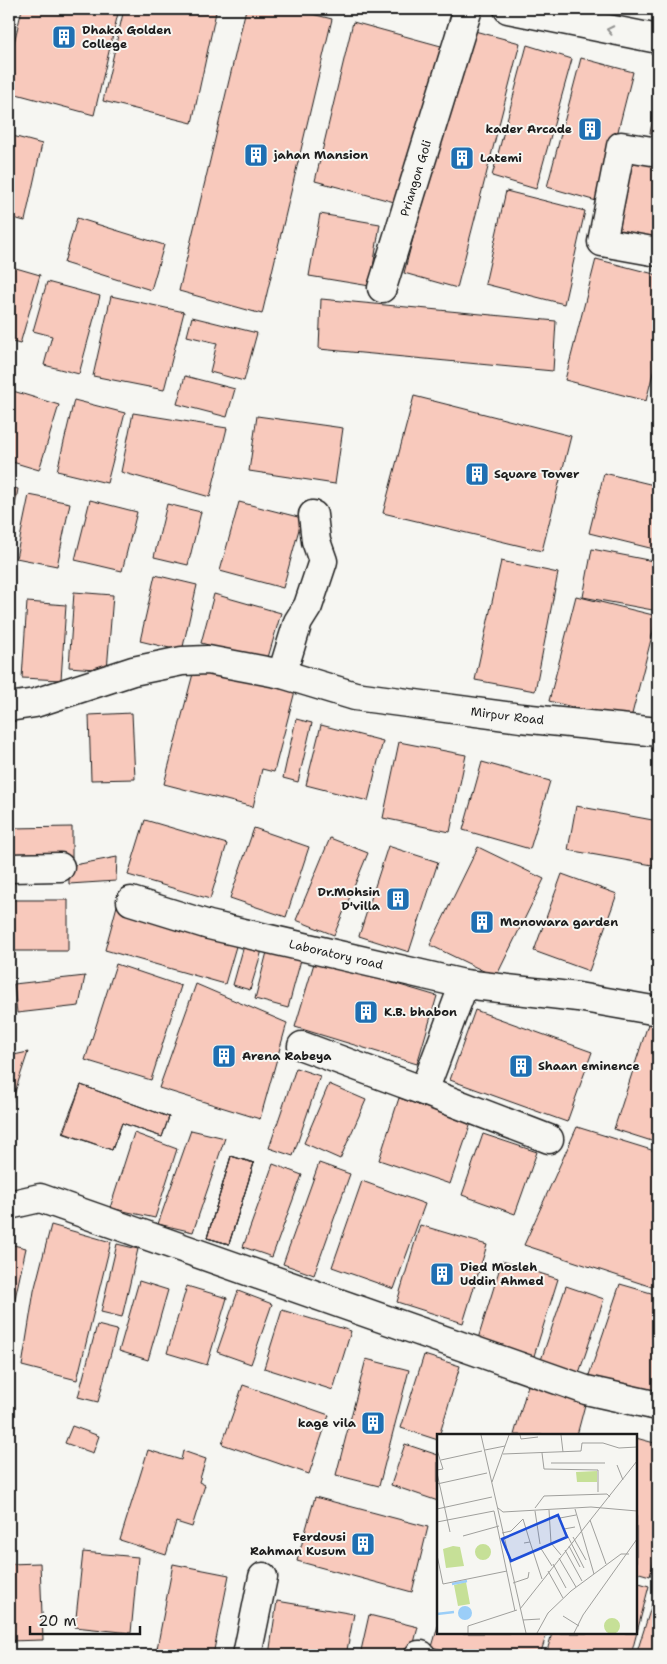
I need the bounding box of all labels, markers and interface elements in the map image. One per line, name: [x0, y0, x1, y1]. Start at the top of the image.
place label: Dhaka Golden College: [82, 22, 171, 52]
building icon: Dhaka Golden College: [51, 24, 77, 50]
one-way arrow: [606, 25, 615, 35]
building icon: kader Arcade: [577, 116, 603, 142]
place label: kader Arcade: [486, 121, 572, 137]
street label: Priangon Goli: [397, 138, 435, 218]
building icon: jahan Mansion: [243, 142, 269, 168]
building icon: Latemi: [449, 145, 475, 171]
place label: jahan Mansion: [273, 147, 368, 163]
place label: Latemi: [480, 150, 522, 166]
building icon: Square Tower: [464, 461, 490, 487]
place label: Square Tower: [494, 466, 580, 482]
street label: Mirpur Road: [470, 703, 545, 728]
place label: Dr.Mohsin D'villa: [318, 884, 381, 914]
building icon: Dr.Mohsin D'villa: [385, 886, 411, 912]
building icon: Monowara garden: [469, 909, 495, 935]
place label: Monowara garden: [500, 914, 618, 930]
street label: Laboratory road: [287, 936, 385, 973]
building icon: K.B. bhabon: [353, 999, 379, 1025]
place label: K.B. bhabon: [384, 1004, 457, 1020]
building icon: Arena Rabeya: [211, 1043, 237, 1069]
place label: Arena Rabeya: [242, 1048, 332, 1064]
building icon: Shaan eminence: [508, 1053, 534, 1079]
place label: Shaan eminence: [538, 1058, 640, 1074]
place label: Died Mosleh Uddin Ahmed: [460, 1259, 544, 1289]
building icon: Died Mosleh Uddin Ahmed: [429, 1261, 455, 1287]
building icon: kage vila: [360, 1410, 386, 1436]
place label: kage vila: [298, 1415, 357, 1431]
inset map: [437, 1434, 637, 1634]
place label: Ferdousi Rahman Kusum: [250, 1529, 346, 1559]
building icon: Ferdousi Rahman Kusum: [350, 1531, 376, 1557]
scale bar: [30, 1604, 140, 1636]
text: 20 m: [38, 1611, 77, 1631]

